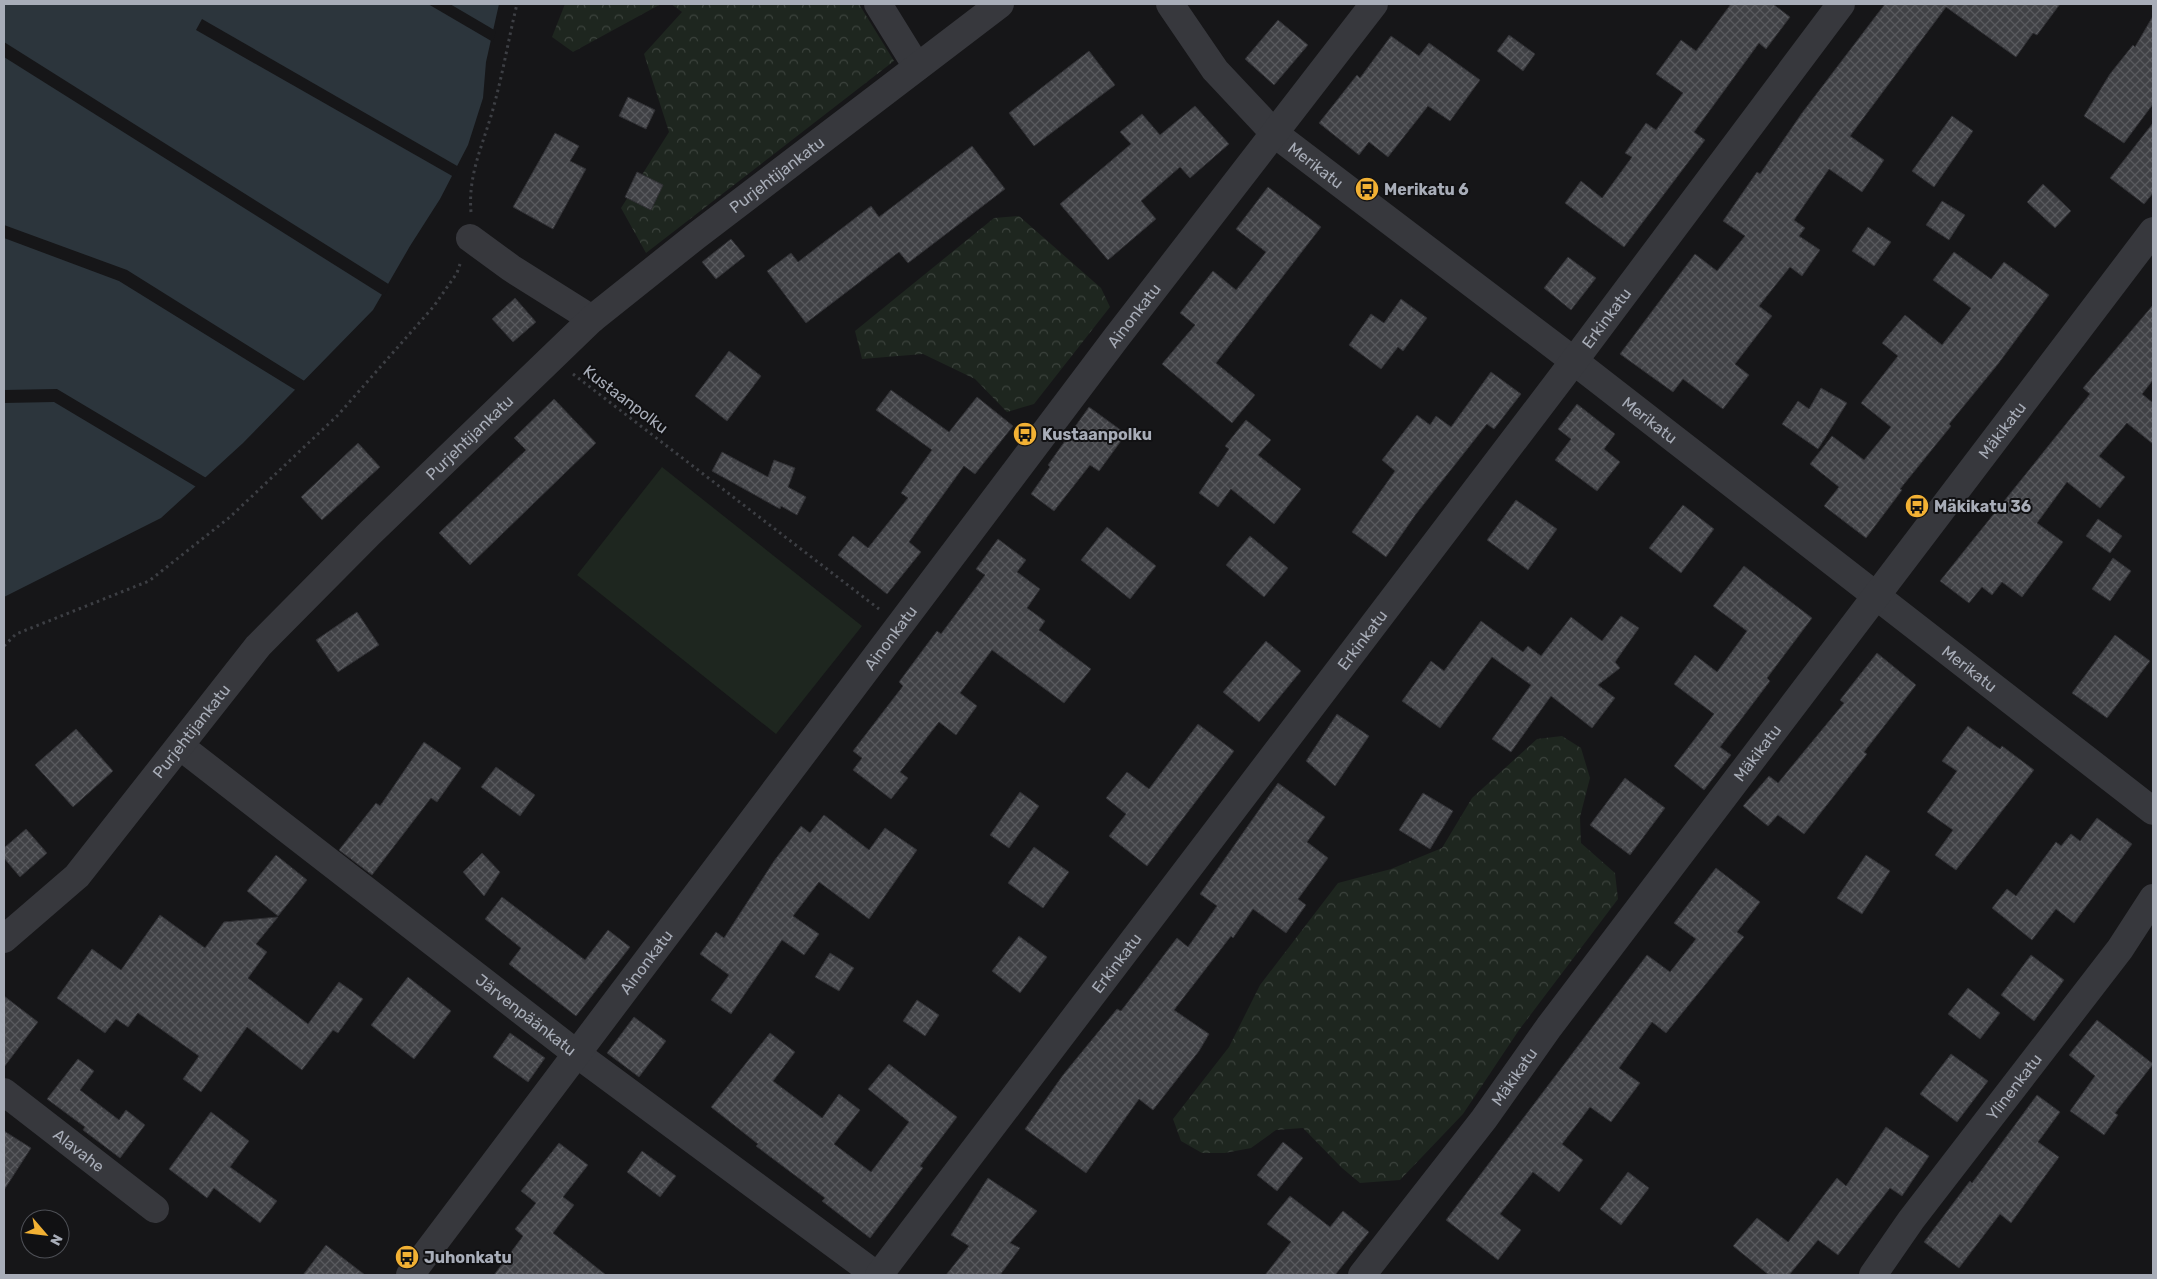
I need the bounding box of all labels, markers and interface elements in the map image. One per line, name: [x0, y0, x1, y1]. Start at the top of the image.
street label: Purjehtijankatu: [726, 133, 828, 217]
street label: Merikatu: [1284, 138, 1347, 193]
bus stop icon: Merikatu 6: [1354, 176, 1380, 202]
place label: Merikatu 6: [1384, 180, 1469, 199]
street label: Ainonkatu: [1103, 280, 1165, 351]
street label: Erkinkatu: [1578, 284, 1635, 352]
street label: Kustaanpolku: [580, 361, 672, 437]
street label: Purjehtijankatu: [422, 391, 517, 484]
street label: Merikatu: [1618, 393, 1681, 448]
street label: Mäkikatu: [1975, 398, 2030, 463]
bus stop icon: Kustaanpolku: [1012, 421, 1038, 447]
place label: Kustaanpolku: [1042, 425, 1152, 444]
bus stop icon: Mäkikatu 36: [1904, 493, 1930, 519]
place label: Mäkikatu 36: [1934, 497, 2031, 516]
street label: Ainonkatu: [860, 602, 921, 674]
street label: Erkinkatu: [1334, 606, 1391, 674]
street label: Merikatu: [1938, 642, 2001, 696]
street label: Purjehtijankatu: [149, 681, 234, 782]
street label: Mäkikatu: [1730, 721, 1785, 785]
street label: Ainonkatu: [616, 926, 677, 998]
street label: Erkinkatu: [1088, 929, 1146, 997]
street label: Järvenpäänkatu: [472, 970, 580, 1060]
street label: Mäkikatu: [1487, 1044, 1541, 1109]
street label: Ylinenkatu: [1982, 1050, 2046, 1124]
street label: Alavahe: [49, 1125, 108, 1176]
north arrow: [20, 1209, 70, 1259]
text: N: [46, 1231, 66, 1248]
bus stop icon: Juhonkatu: [394, 1244, 420, 1270]
place label: Juhonkatu: [424, 1248, 512, 1267]

